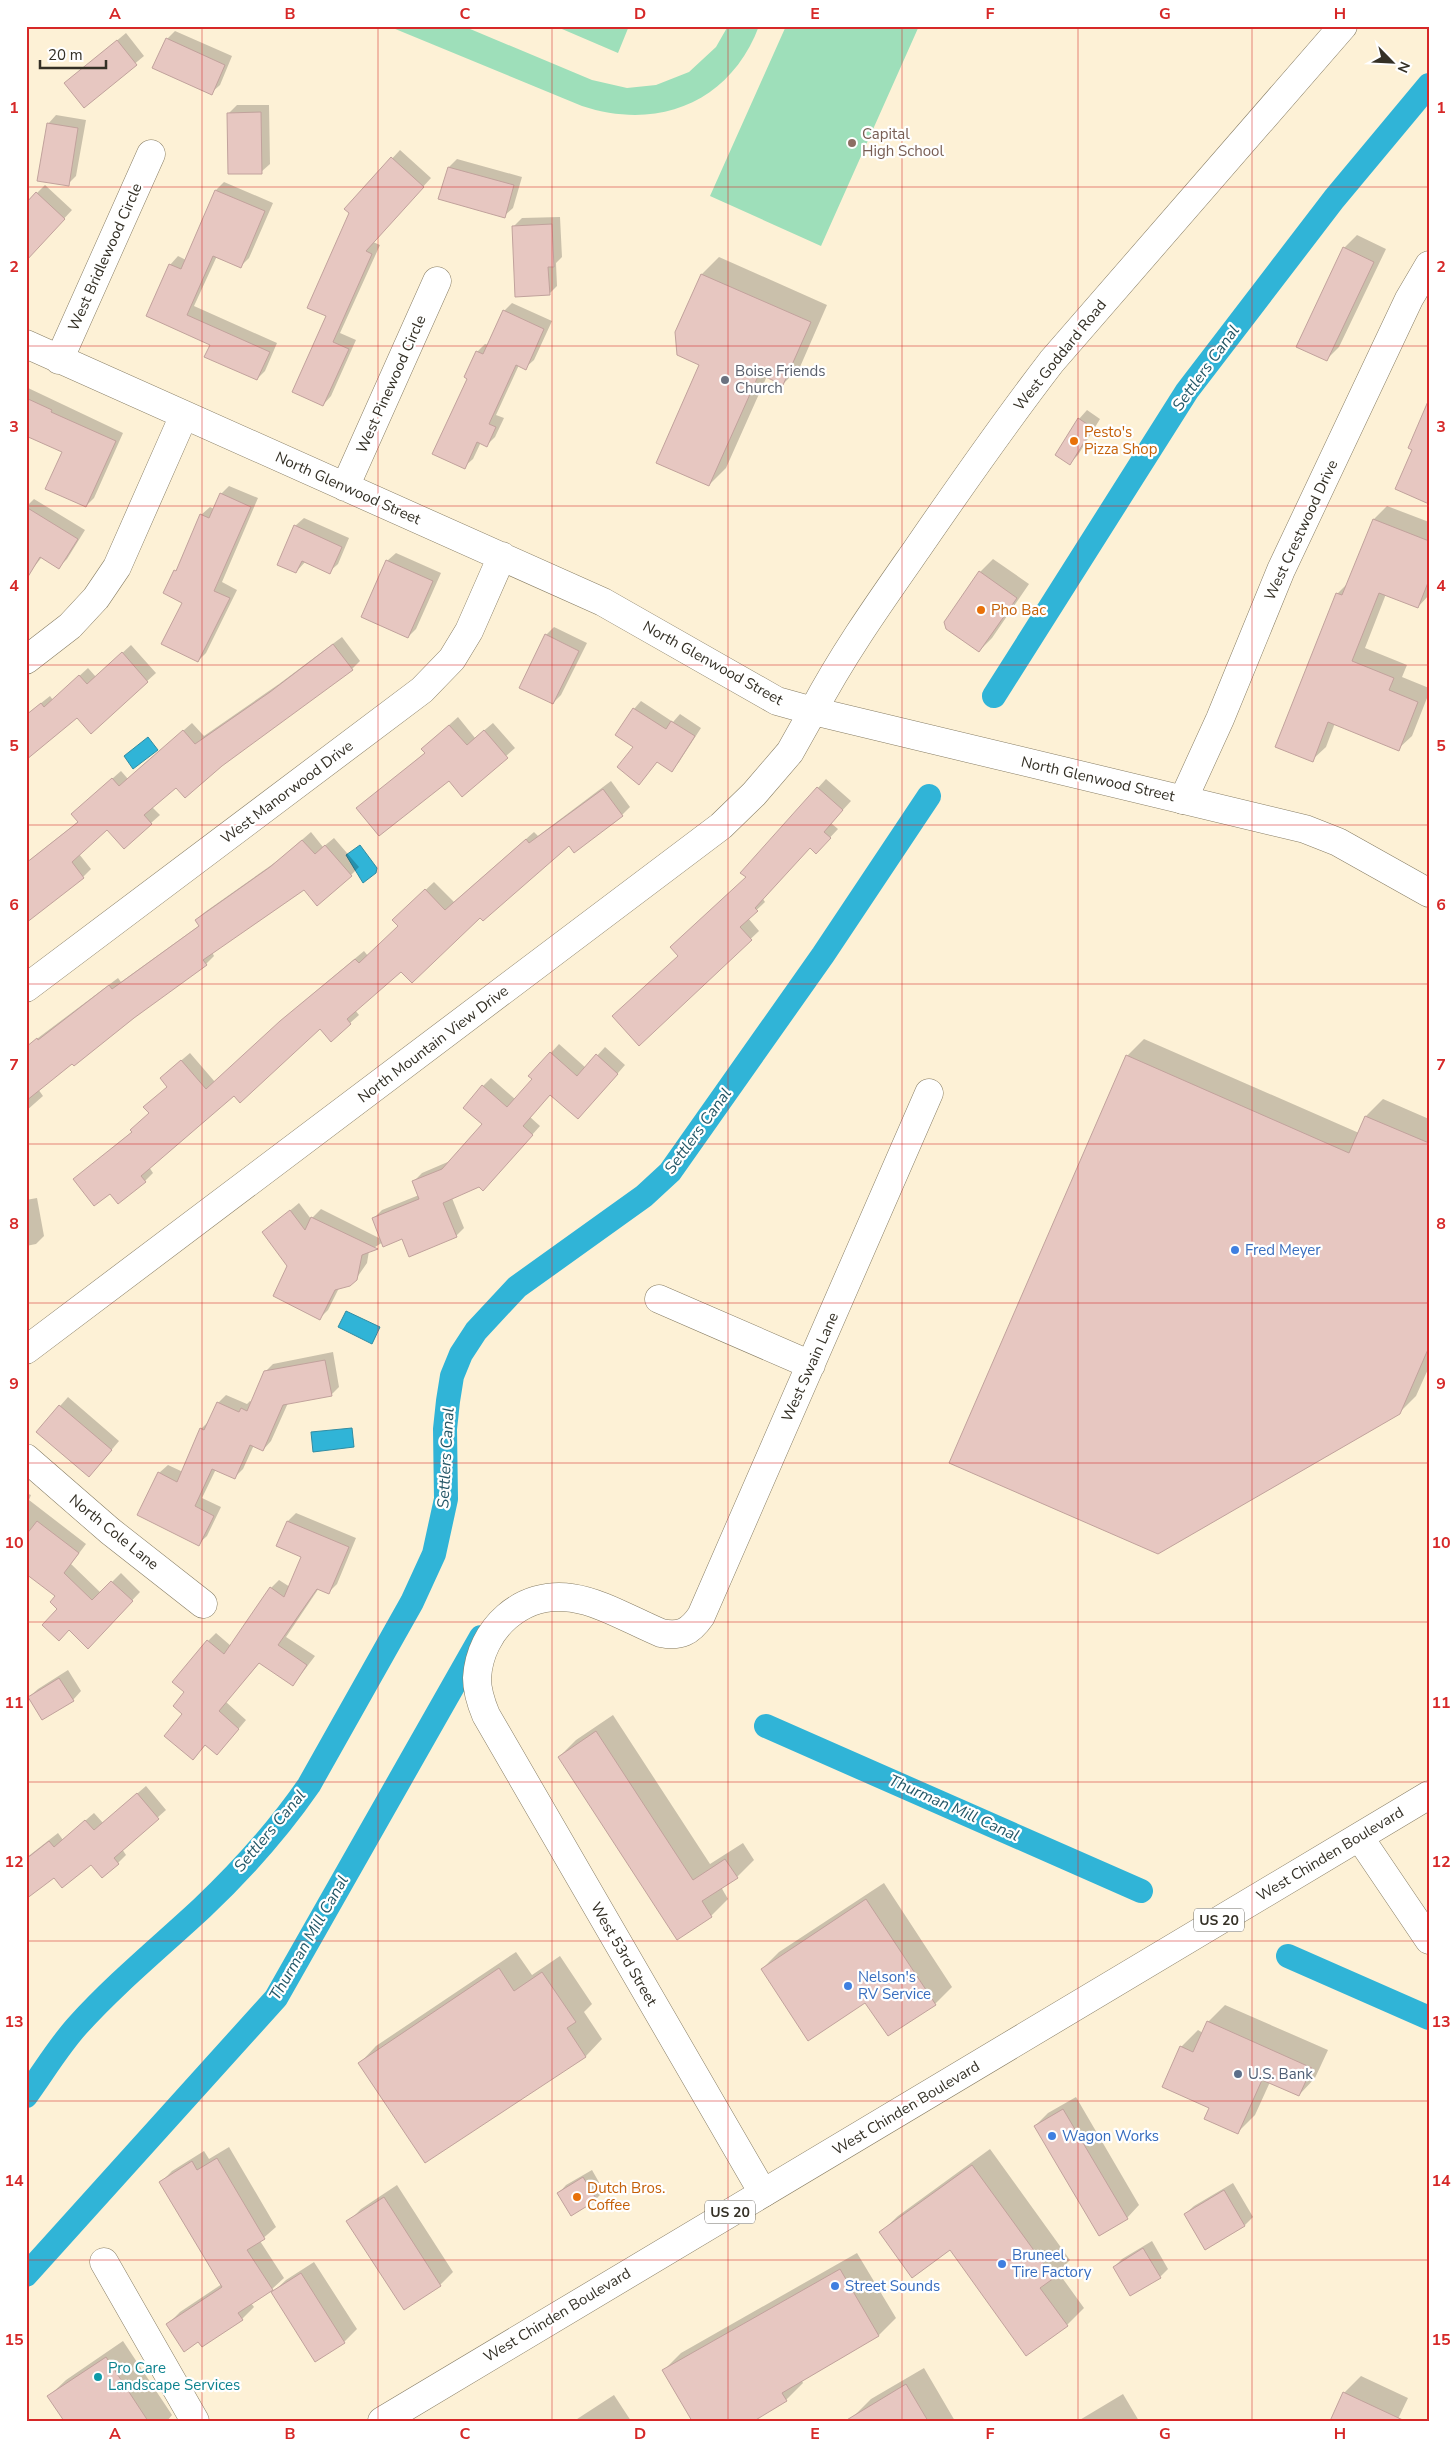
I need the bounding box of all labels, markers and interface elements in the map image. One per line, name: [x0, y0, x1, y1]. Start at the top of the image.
text: A: [109, 3, 121, 25]
text: B: [284, 3, 296, 25]
text: C: [460, 3, 471, 25]
text: D: [634, 3, 646, 25]
text: E: [810, 3, 820, 25]
text: F: [986, 3, 995, 25]
text: G: [1159, 3, 1171, 25]
text: H: [1334, 3, 1346, 25]
scale bar: [40, 38, 106, 70]
north arrow: [1368, 38, 1418, 88]
text: 20 m: [48, 45, 83, 65]
text: N: [1393, 58, 1414, 76]
text: 1: [9, 97, 19, 119]
text: 1: [1436, 97, 1446, 119]
place label: Capital High School: [862, 124, 944, 161]
marker: Capital High School: [846, 137, 858, 149]
street label: West Bridlewood Circle: [63, 180, 147, 334]
text: 2: [9, 256, 19, 278]
text: 2: [1436, 256, 1446, 278]
street label: West Goddard Road: [1009, 295, 1111, 415]
street label: West Pinewood Circle: [352, 312, 430, 456]
water label: Settlers Canal: [1167, 320, 1245, 415]
place label: Boise Friends Church: [735, 361, 825, 398]
marker: Boise Friends Church: [719, 374, 731, 386]
text: 3: [9, 416, 19, 438]
text: 3: [1436, 416, 1446, 438]
place label: Pesto's Pizza Shop: [1084, 422, 1158, 459]
marker: Pesto's Pizza Shop: [1068, 435, 1080, 447]
street label: North Glenwood Street: [272, 447, 425, 529]
street label: West Crestwood Drive: [1260, 456, 1342, 604]
text: 4: [9, 575, 19, 597]
text: 4: [1436, 575, 1446, 597]
place label: Pho Bac: [991, 600, 1046, 620]
marker: Pho Bac: [975, 604, 987, 616]
street label: North Glenwood Street: [639, 616, 787, 710]
text: 5: [9, 735, 19, 757]
text: 5: [1436, 735, 1446, 757]
street label: West Manorwood Drive: [217, 736, 357, 848]
street label: North Glenwood Street: [1019, 752, 1178, 807]
text: 6: [9, 894, 19, 916]
text: 6: [1436, 894, 1446, 916]
street label: North Mountain View Drive: [354, 981, 512, 1107]
text: 7: [9, 1054, 19, 1076]
text: 7: [1436, 1054, 1446, 1076]
water label: Settlers Canal: [659, 1083, 737, 1178]
text: 8: [9, 1213, 19, 1235]
text: 8: [1436, 1213, 1446, 1235]
place label: Fred Meyer: [1245, 1240, 1321, 1260]
marker: Fred Meyer: [1229, 1244, 1241, 1256]
street label: West Swain Lane: [777, 1309, 843, 1425]
text: 9: [9, 1373, 19, 1395]
text: 9: [1436, 1373, 1446, 1395]
water label: Settlers Canal: [432, 1407, 460, 1509]
street label: North Cole Lane: [65, 1490, 163, 1574]
text: 10: [4, 1532, 24, 1554]
text: 10: [1431, 1532, 1451, 1554]
text: 11: [4, 1692, 24, 1714]
text: 11: [1431, 1692, 1451, 1714]
water label: Thurman Mill Canal: [885, 1769, 1023, 1847]
water label: Settlers Canal: [229, 1785, 311, 1877]
street label: West Chinden Boulevard: [1253, 1802, 1407, 1906]
text: 12: [4, 1851, 24, 1873]
text: 12: [1431, 1851, 1451, 1873]
water label: Thurman Mill Canal: [264, 1871, 354, 2005]
street label: West 53rd Street: [586, 1898, 662, 2010]
road number: US 20: [1194, 1908, 1244, 1932]
place label: Nelson's RV Service: [858, 1967, 931, 2004]
marker: Nelson's RV Service: [842, 1980, 854, 1992]
text: 13: [4, 2011, 24, 2033]
text: 13: [1431, 2011, 1451, 2033]
street label: West Chinden Boulevard: [829, 2056, 983, 2160]
place label: U.S. Bank: [1248, 2064, 1313, 2084]
marker: U.S. Bank: [1232, 2068, 1244, 2080]
place label: Wagon Works: [1062, 2126, 1159, 2146]
marker: Wagon Works: [1046, 2130, 1058, 2142]
text: 14: [4, 2170, 24, 2192]
text: 14: [1431, 2170, 1451, 2192]
place label: Dutch Bros. Coffee: [587, 2178, 665, 2215]
marker: Dutch Bros. Coffee: [571, 2191, 583, 2203]
road number: US 20: [705, 2200, 755, 2224]
place label: Bruneel Tire Factory: [1012, 2245, 1092, 2282]
marker: Bruneel Tire Factory: [996, 2258, 1008, 2270]
street label: West Chinden Boulevard: [480, 2263, 634, 2367]
place label: Street Sounds: [845, 2276, 940, 2296]
marker: Street Sounds: [829, 2280, 841, 2292]
text: 15: [4, 2329, 24, 2351]
text: 15: [1431, 2329, 1451, 2351]
place label: Pro Care Landscape Services: [108, 2358, 240, 2395]
marker: Pro Care Landscape Services: [92, 2371, 104, 2383]
text: A: [109, 2423, 121, 2445]
text: B: [284, 2423, 296, 2445]
text: C: [460, 2423, 471, 2445]
text: D: [634, 2423, 646, 2445]
text: E: [810, 2423, 820, 2445]
text: F: [986, 2423, 995, 2445]
text: G: [1159, 2423, 1171, 2445]
text: H: [1334, 2423, 1346, 2445]

